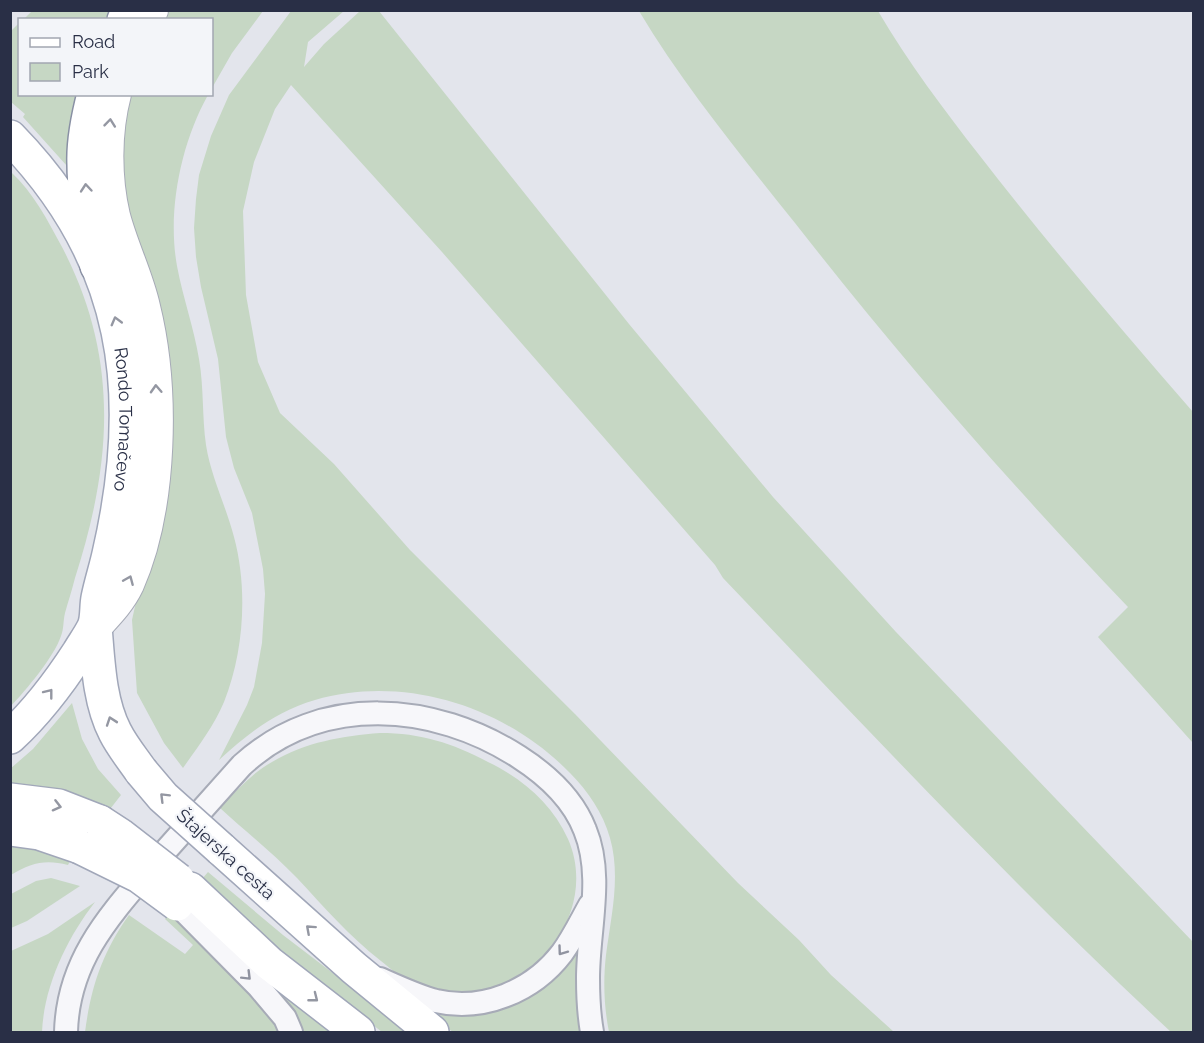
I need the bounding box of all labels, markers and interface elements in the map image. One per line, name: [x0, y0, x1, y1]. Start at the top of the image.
legend: [18, 18, 213, 96]
text: Road: [72, 31, 115, 52]
text: Park: [72, 61, 109, 82]
one-way arrow: [103, 119, 116, 128]
one-way arrow: [80, 183, 93, 192]
one-way arrow: [111, 316, 123, 327]
street label: Rondo Tomačevo: [110, 346, 137, 493]
one-way arrow: [150, 384, 163, 393]
one-way arrow: [122, 576, 134, 587]
one-way arrow: [42, 689, 53, 700]
one-way arrow: [106, 716, 119, 727]
one-way arrow: [161, 793, 171, 804]
one-way arrow: [51, 798, 61, 811]
street label: Štajerska cesta: [173, 804, 280, 904]
one-way arrow: [306, 925, 317, 936]
one-way arrow: [558, 945, 569, 956]
one-way arrow: [240, 968, 251, 979]
one-way arrow: [307, 991, 318, 1002]

